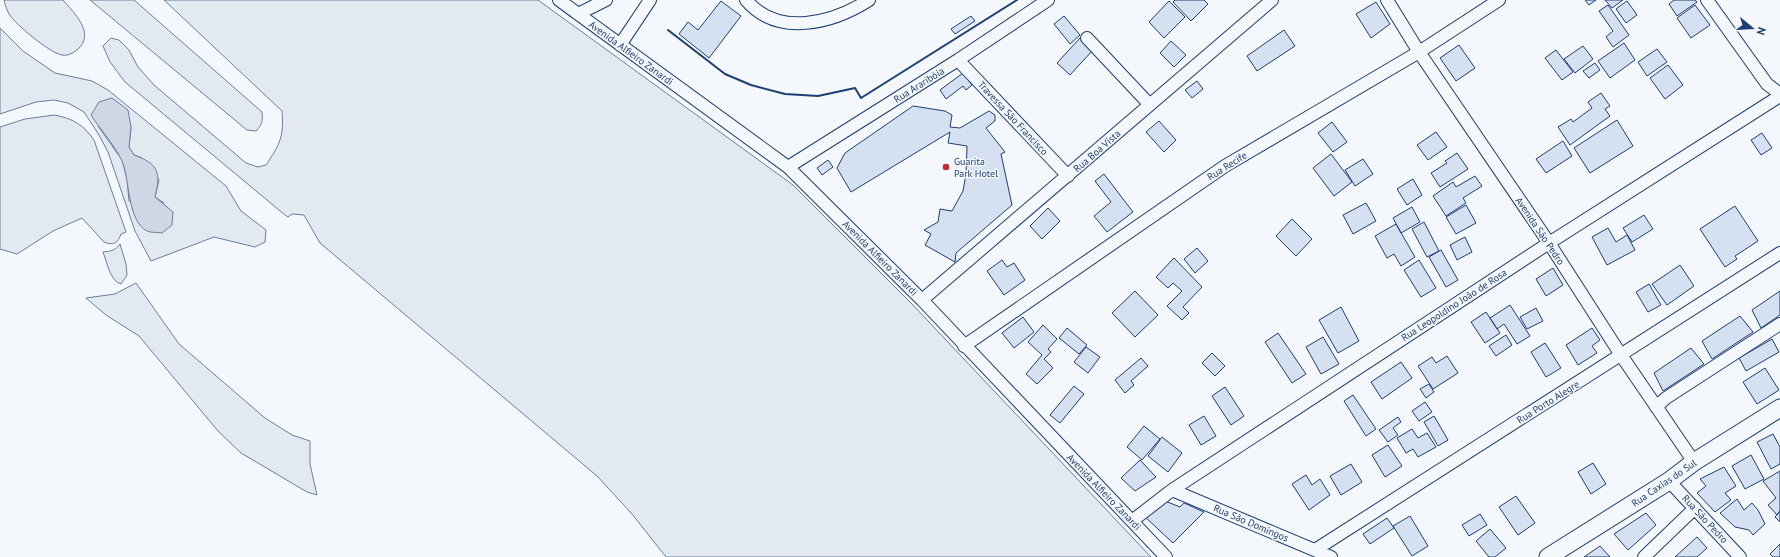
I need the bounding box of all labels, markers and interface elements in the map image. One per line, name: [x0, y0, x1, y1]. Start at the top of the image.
north arrow: [1732, 8, 1772, 48]
street label: Avenida Alfieiro Zanardi: [586, 18, 676, 88]
text: N: [1754, 25, 1769, 37]
street label: Rua Araribóia: [891, 64, 947, 106]
street label: Travessa São Francisco: [975, 78, 1051, 158]
street label: Rua Boa Vista: [1071, 127, 1123, 175]
street label: Rua Recife: [1205, 149, 1249, 183]
place label: Guarita Park Hotel: [954, 155, 998, 180]
marker: Guarita Park Hotel: [941, 162, 951, 172]
street label: Avenida São Pedro: [1512, 195, 1568, 267]
street label: Avenida Alfieiro Zanardi: [840, 218, 920, 298]
street label: Rua Leopoldino João de Rosa: [1399, 266, 1509, 344]
street label: Rua Porto Alegre: [1514, 377, 1582, 427]
street label: Avenida Alfieiro Zanardi: [1064, 451, 1144, 533]
street label: Rua Caxias do Sul: [1629, 456, 1699, 510]
street label: Rua São Pedro: [1679, 492, 1731, 546]
street label: Rua São Domingos: [1212, 501, 1290, 545]

